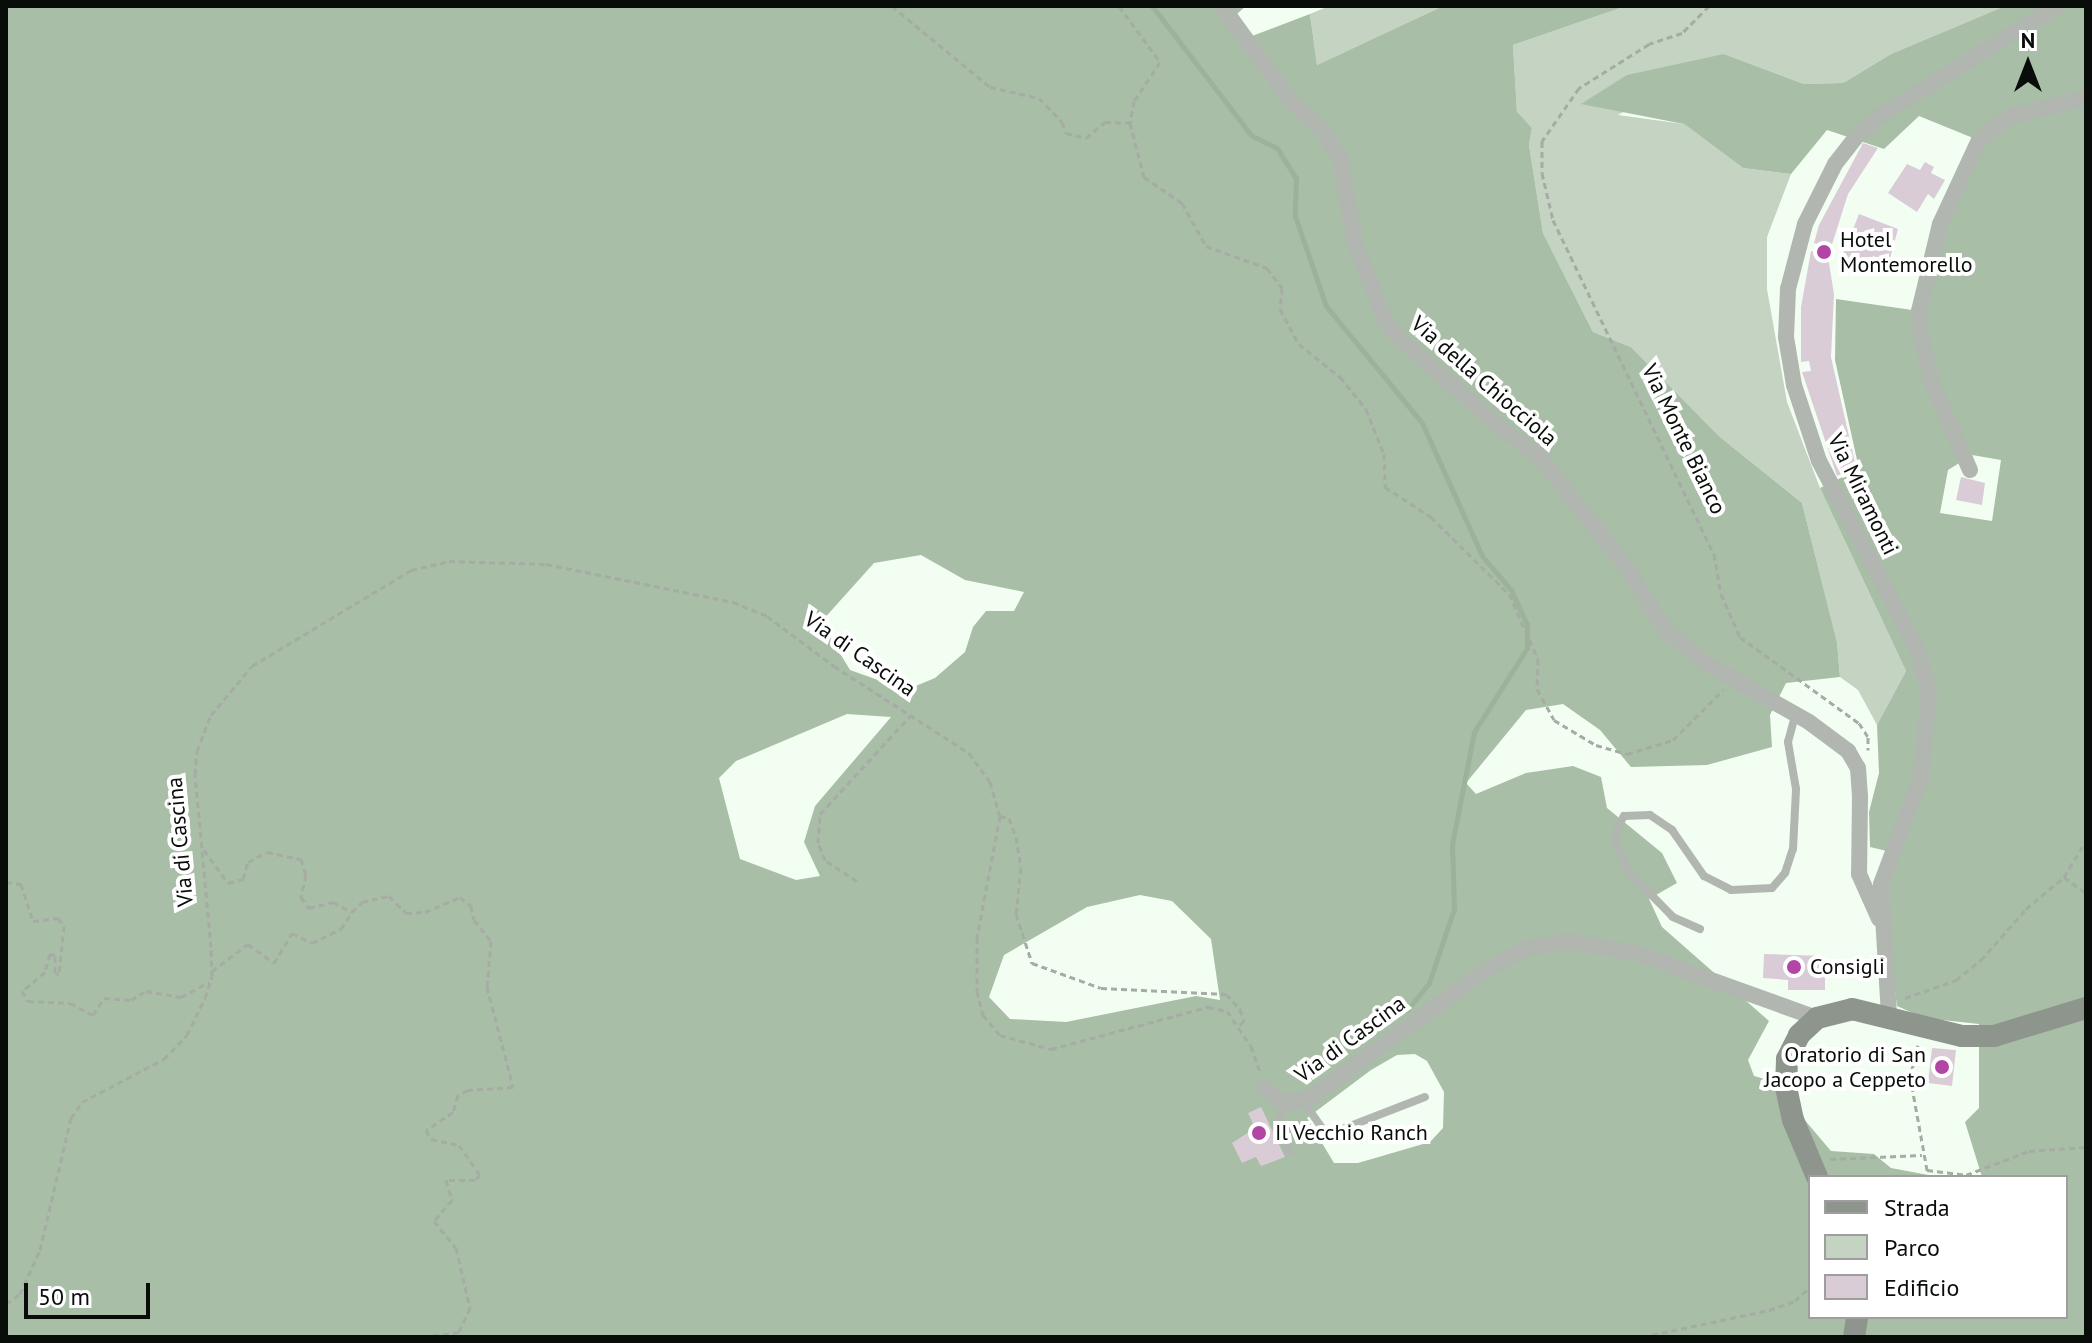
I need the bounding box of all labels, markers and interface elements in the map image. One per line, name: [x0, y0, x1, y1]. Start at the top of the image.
north arrow: [1988, 24, 2068, 104]
text: N: [2021, 26, 2035, 54]
place label: Hotel Montemorello: [1840, 226, 1973, 278]
marker: Hotel Montemorello: [1815, 243, 1833, 261]
street label: Via della Chiocciola: [1406, 311, 1562, 451]
street label: Via Monte Bianco: [1636, 360, 1732, 518]
street label: Via Miramonti: [1822, 429, 1904, 559]
street label: Via di Cascina: [799, 606, 921, 702]
street label: Via di Cascina: [161, 776, 199, 908]
place label: Consigli: [1810, 954, 1885, 980]
marker: Consigli: [1785, 958, 1803, 976]
street label: Via di Cascina: [1290, 990, 1410, 1088]
place label: Oratorio di San Jacopo a Ceppeto: [1764, 1041, 1926, 1092]
marker: Oratorio di San Jacopo a Ceppeto: [1933, 1058, 1951, 1076]
place label: Il Vecchio Ranch: [1275, 1120, 1429, 1146]
marker: Il Vecchio Ranch: [1250, 1124, 1268, 1142]
legend: [1808, 1175, 2068, 1319]
text: Strada: [1884, 1192, 1950, 1223]
text: Parco: [1884, 1232, 1940, 1263]
scale bar: [28, 1267, 154, 1317]
text: Edificio: [1884, 1272, 1959, 1303]
text: 50 m: [38, 1281, 90, 1312]

